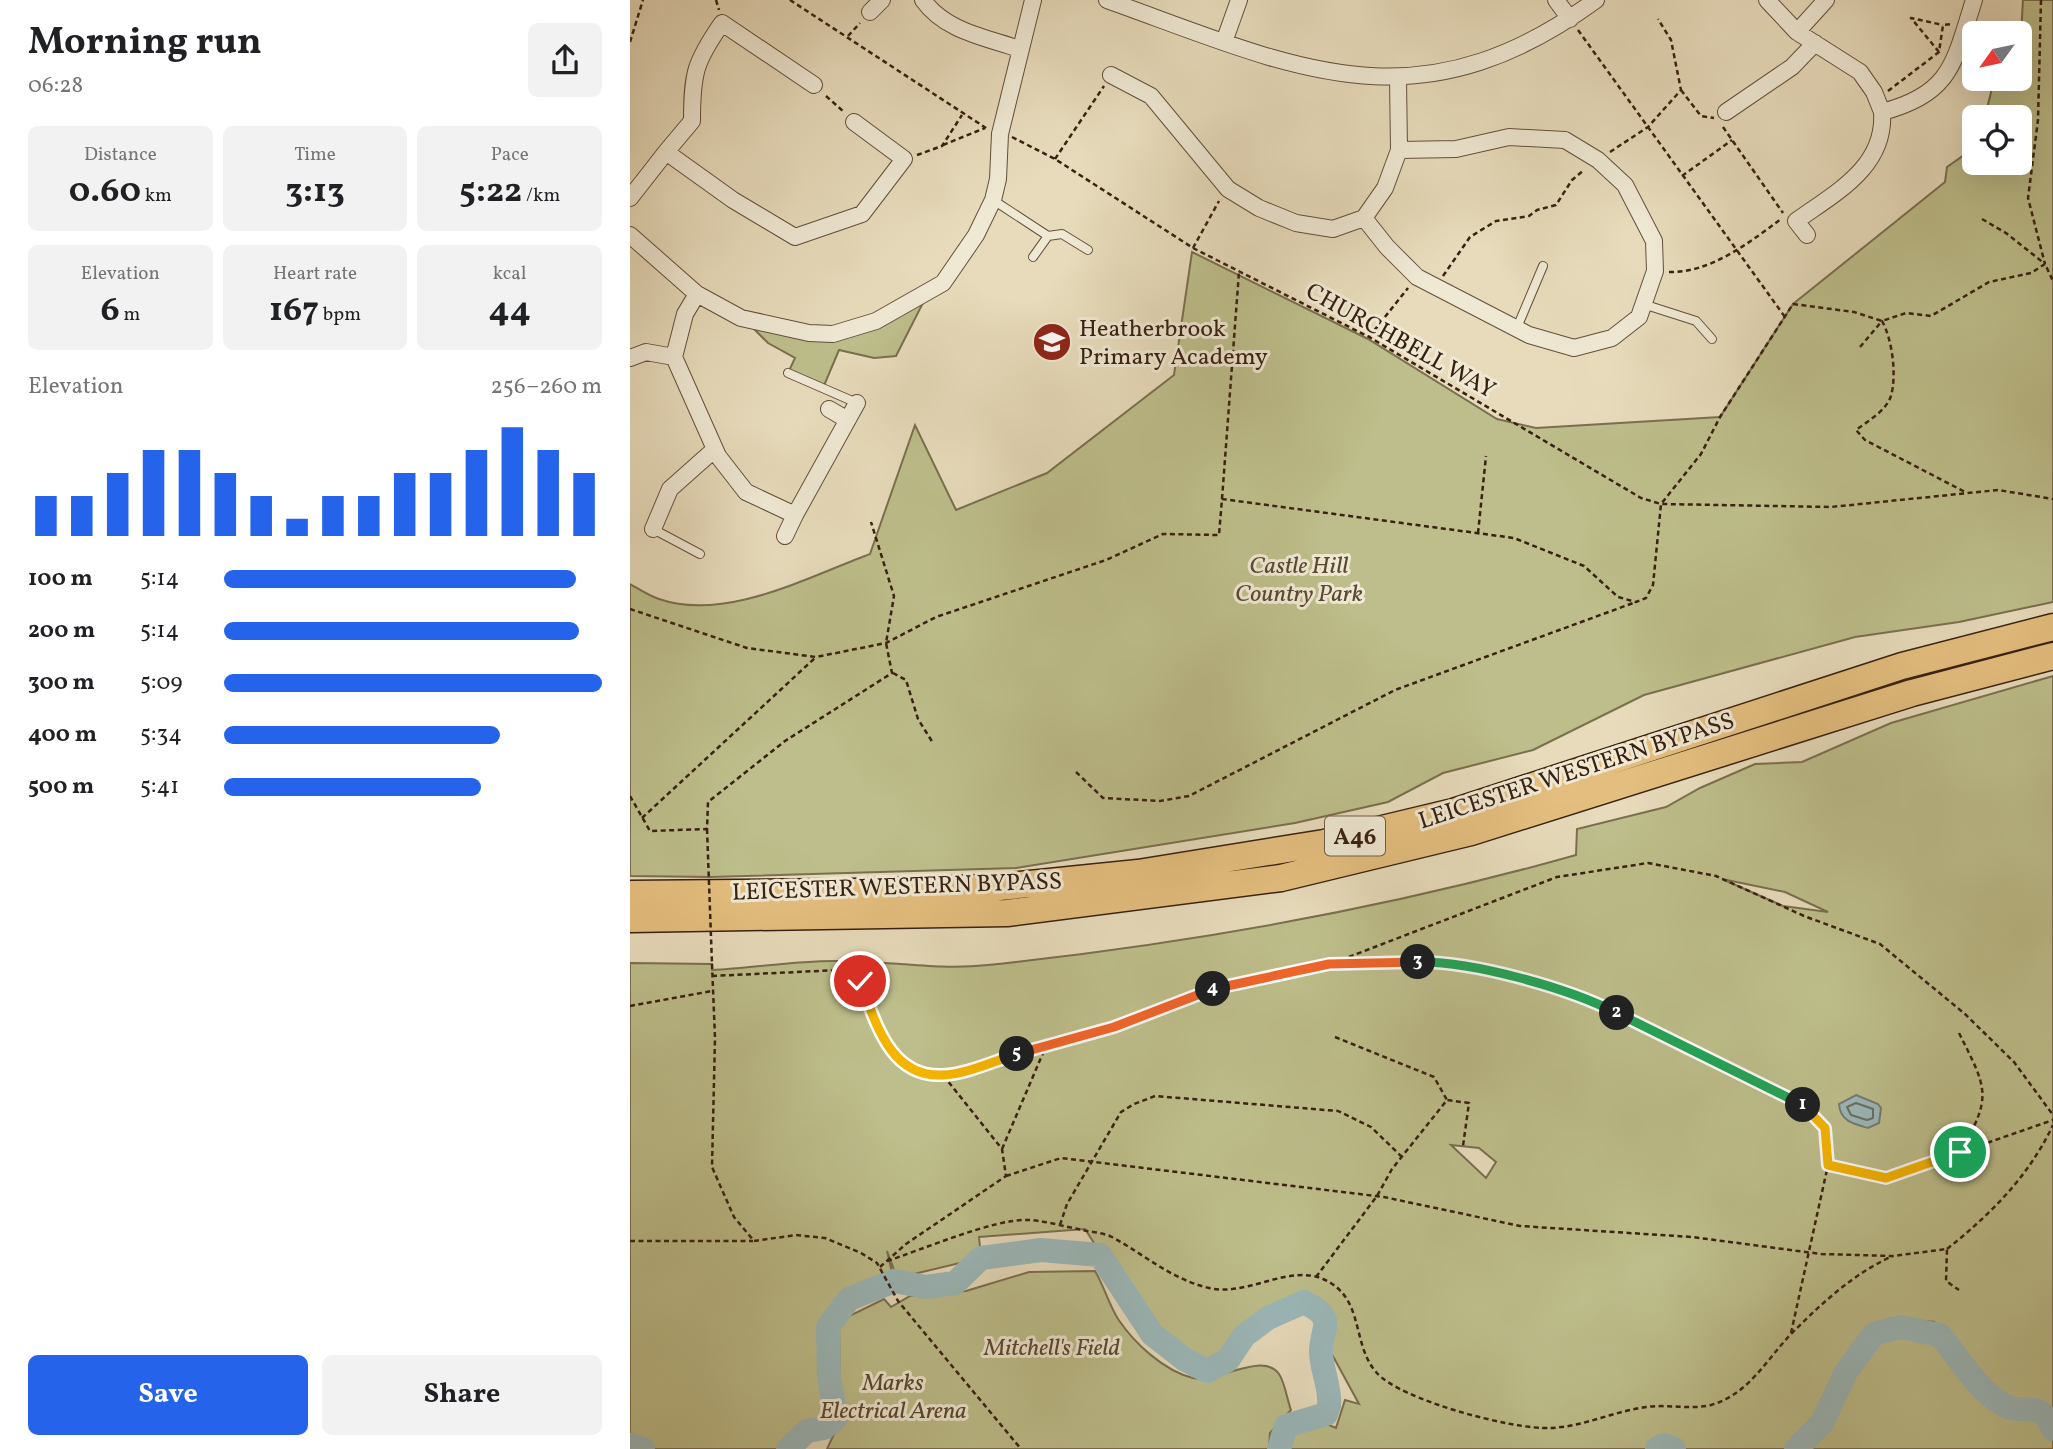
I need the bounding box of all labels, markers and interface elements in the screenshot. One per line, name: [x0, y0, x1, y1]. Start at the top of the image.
text: Morning run: [28, 17, 262, 70]
north arrow: [1962, 21, 2032, 91]
map controls: [1962, 21, 2032, 175]
button: share: [528, 23, 602, 97]
text: 06:28: [28, 70, 83, 102]
button: locate: [1962, 105, 2032, 175]
text: Distance: [84, 142, 157, 168]
text: Time: [294, 142, 336, 168]
text: Pace: [491, 142, 529, 168]
text: 0.60: [69, 168, 141, 216]
text: 3:13: [285, 168, 345, 216]
text: 5:22: [459, 168, 522, 216]
text: km: [141, 183, 172, 209]
text: /km: [522, 183, 560, 209]
text: Elevation: [81, 261, 160, 287]
text: Heart rate: [273, 261, 357, 287]
text: kcal: [493, 261, 527, 287]
street label: CHURCHBELL WAY: [1299, 275, 1501, 408]
text: 6: [100, 287, 120, 335]
text: 167: [269, 287, 319, 335]
text: 44: [488, 287, 531, 335]
text: m: [120, 302, 140, 328]
text: bpm: [319, 302, 361, 328]
place label: Heatherbrook Primary Academy: [1079, 313, 1268, 375]
school or university icon: Heatherbrook Primary Academy: [1031, 321, 1073, 363]
text: Elevation: [28, 371, 124, 403]
text: 256–260 m: [490, 371, 602, 403]
park label: Castle Hill Country Park: [1235, 550, 1363, 612]
text: 100 m: [28, 563, 93, 595]
text: 5:14: [140, 563, 179, 595]
text: 200 m: [28, 615, 95, 647]
text: 5:14: [140, 615, 179, 647]
text: 300 m: [28, 667, 95, 699]
text: 5:09: [140, 667, 182, 699]
street label: LEICESTER WESTERN BYPASS: [1414, 705, 1739, 839]
text: 400 m: [28, 719, 97, 751]
text: 5:34: [140, 719, 182, 751]
text: 500 m: [28, 771, 94, 803]
text: 5:41: [140, 771, 179, 803]
road number: A46: [1325, 816, 1385, 856]
street label: LEICESTER WESTERN BYPASS: [731, 865, 1063, 911]
pin: 3: [1400, 944, 1436, 979]
text: 3: [1413, 948, 1422, 974]
pin: [830, 951, 890, 1011]
icon: check: [841, 962, 879, 1000]
pin: 4: [1196, 972, 1230, 1006]
text: 4: [1207, 975, 1218, 1001]
pin: 2: [1600, 996, 1634, 1030]
text: 2: [1612, 999, 1621, 1025]
pin: 5: [1000, 1036, 1034, 1072]
text: 5: [1012, 1040, 1021, 1066]
pin: 1: [1786, 1088, 1820, 1122]
text: 1: [1799, 1091, 1806, 1117]
pin: [1930, 1122, 1990, 1182]
icon: arrive: [1941, 1133, 1979, 1171]
park label: Mitchell's Field: [983, 1332, 1120, 1366]
button: Save: [28, 1355, 308, 1435]
button: Share: [322, 1355, 602, 1435]
park label: Marks Electrical Arena: [819, 1367, 967, 1429]

